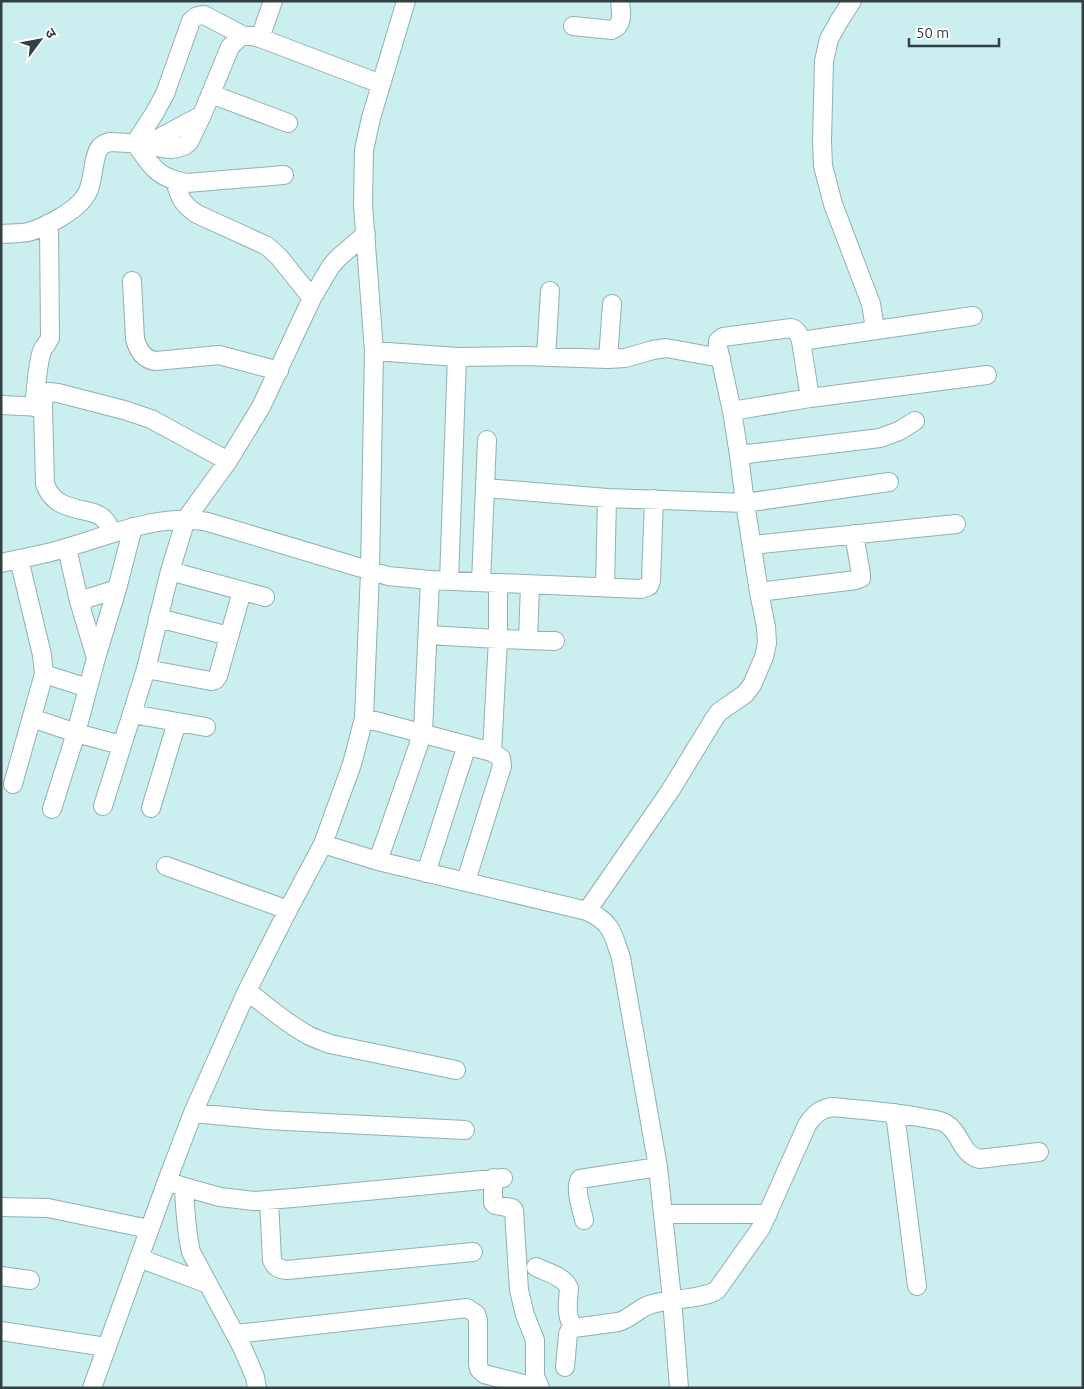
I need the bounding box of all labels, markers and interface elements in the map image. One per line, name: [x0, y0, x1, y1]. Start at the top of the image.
north arrow: [15, 15, 65, 65]
scale bar: [909, 15, 999, 47]
text: 50 m: [916, 24, 949, 41]
text: उ: [42, 25, 60, 42]

